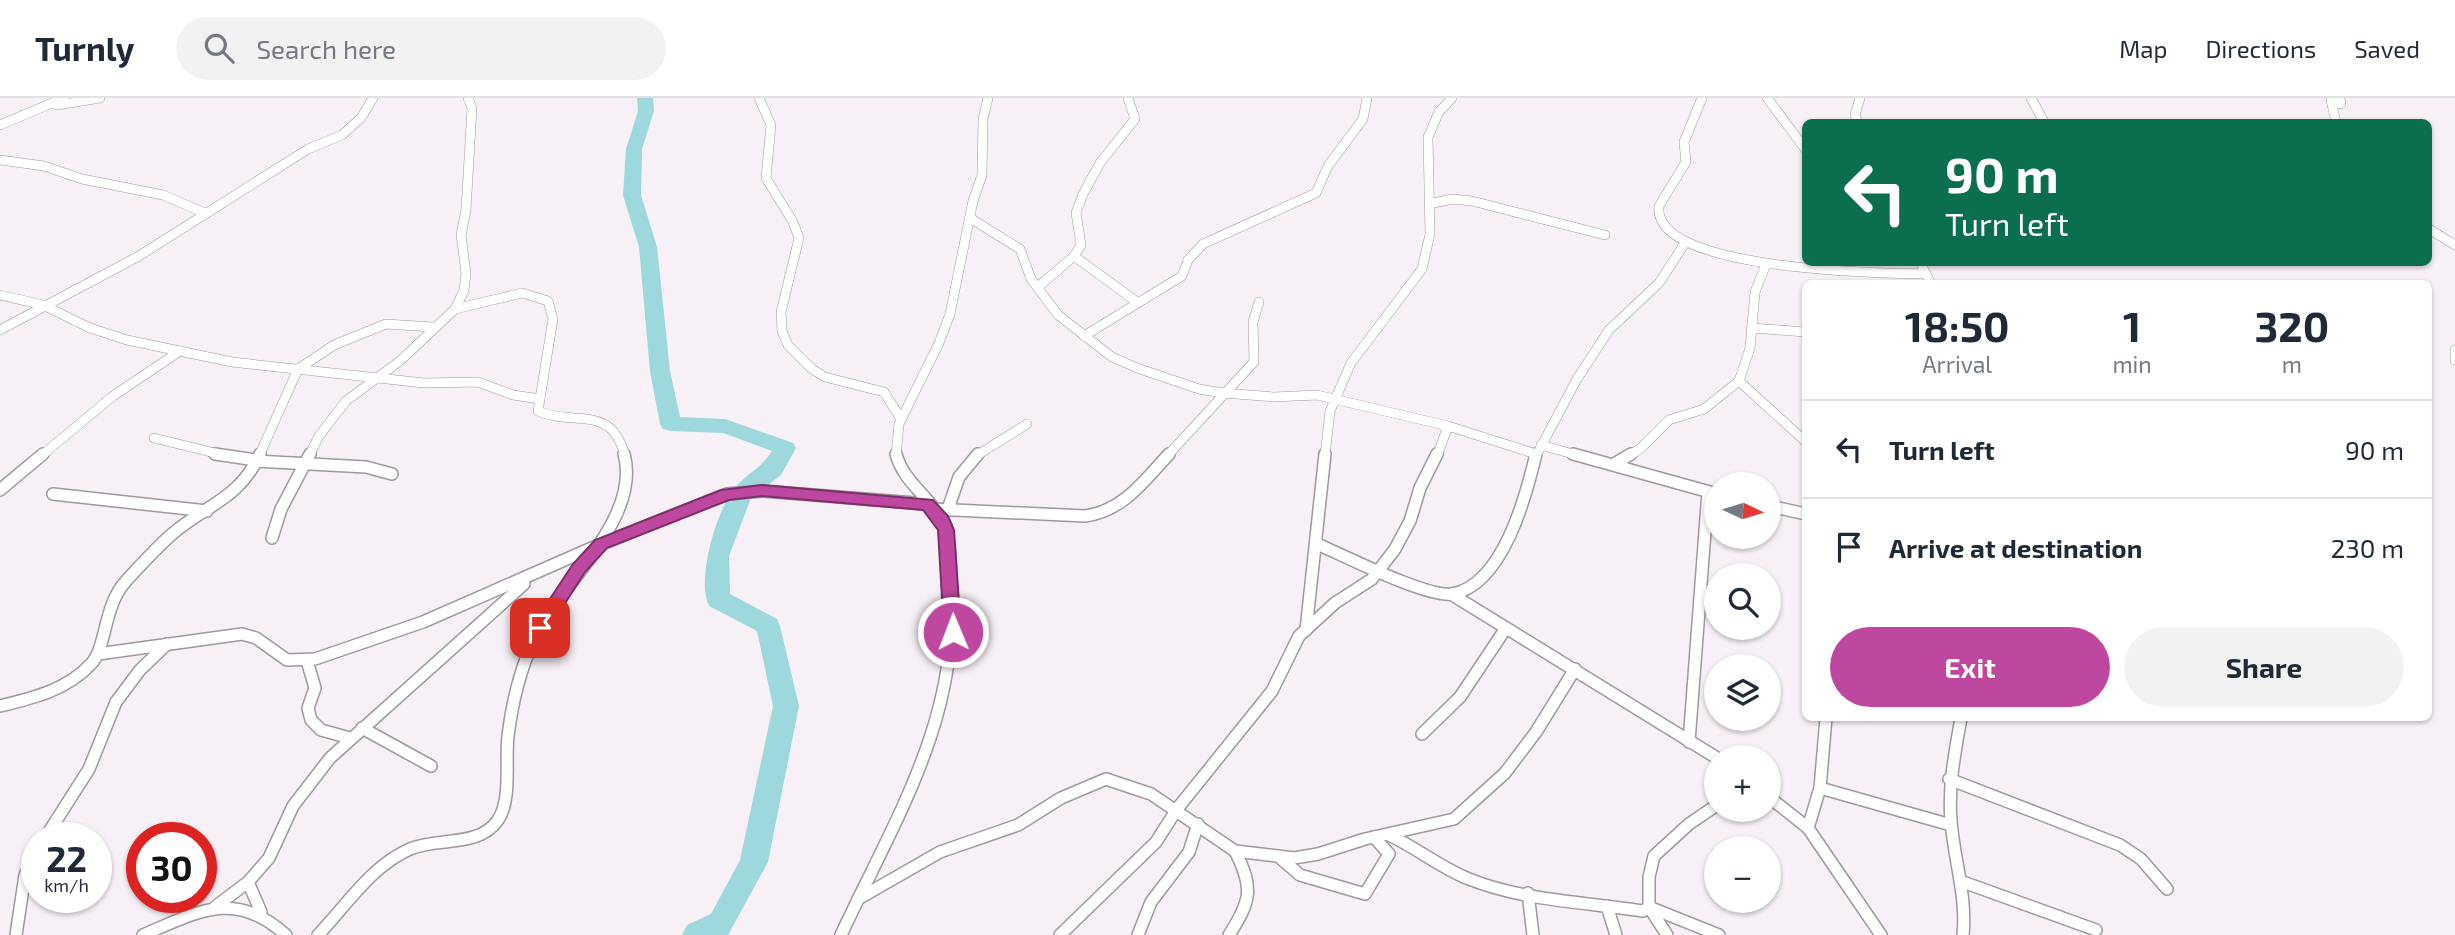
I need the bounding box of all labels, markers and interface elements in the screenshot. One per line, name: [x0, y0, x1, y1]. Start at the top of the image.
search box: [176, 17, 666, 80]
text: Turnly: [35, 28, 134, 68]
icon: search: [200, 29, 238, 67]
text: Search here: [256, 33, 396, 64]
text: Map: [2119, 34, 2167, 63]
text: Directions: [2205, 34, 2316, 63]
text: Saved: [2354, 34, 2420, 63]
text: 90 m: [1945, 144, 2059, 203]
icon: left: [1830, 147, 1921, 238]
text: Turn left: [1945, 204, 2069, 242]
text: 18:50: [1905, 300, 2010, 350]
text: 1: [2123, 300, 2141, 350]
text: 320: [2254, 300, 2329, 350]
text: Arrival: [1922, 350, 1992, 378]
text: min: [2112, 350, 2152, 378]
text: m: [2282, 350, 2302, 378]
icon: left: [1830, 430, 1868, 468]
text: Turn left: [1889, 434, 1995, 465]
text: 90 m: [2345, 434, 2404, 465]
north arrow: [1704, 472, 1782, 550]
map controls: [1704, 472, 1781, 913]
icon: arrive: [1830, 528, 1868, 566]
text: Arrive at destination: [1889, 532, 2142, 563]
text: 230 m: [2331, 532, 2404, 563]
button: search: [1704, 563, 1781, 640]
position arrow: [916, 595, 990, 669]
pin: [510, 598, 570, 658]
icon: arrive: [521, 609, 559, 647]
button: Exit: [1830, 627, 2110, 707]
button: Share: [2124, 627, 2404, 707]
button: layers: [1704, 654, 1781, 731]
button: +: [1704, 745, 1781, 822]
speed limit sign: 30: [126, 822, 217, 913]
button: −: [1704, 836, 1781, 913]
text: 22: [46, 837, 87, 879]
text: km/h: [44, 874, 89, 896]

